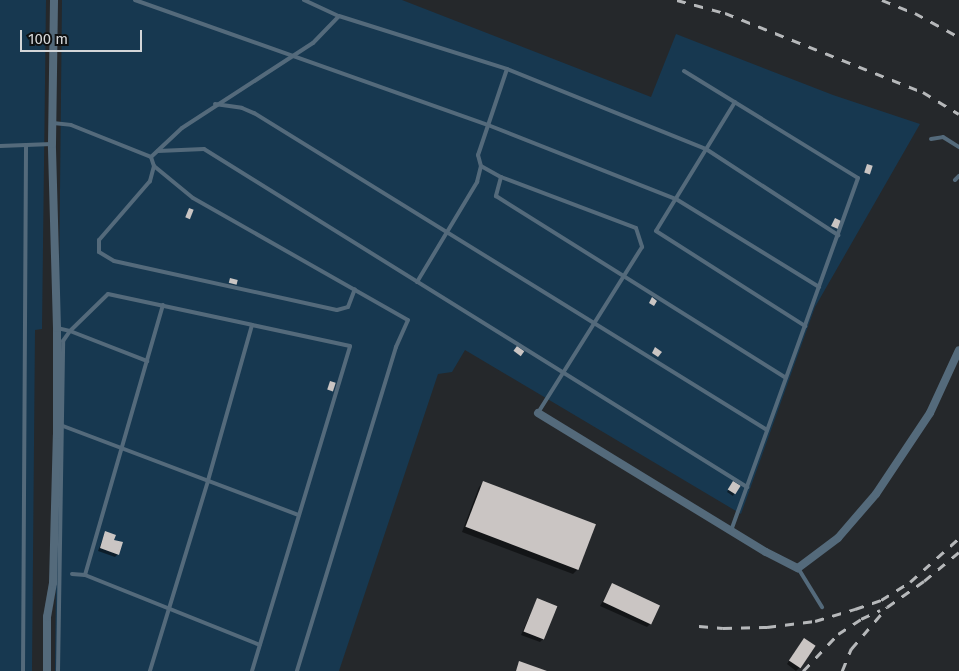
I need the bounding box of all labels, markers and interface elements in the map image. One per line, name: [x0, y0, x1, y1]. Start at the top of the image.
scale bar: [22, 20, 145, 52]
text: 100 m: [28, 30, 68, 48]

